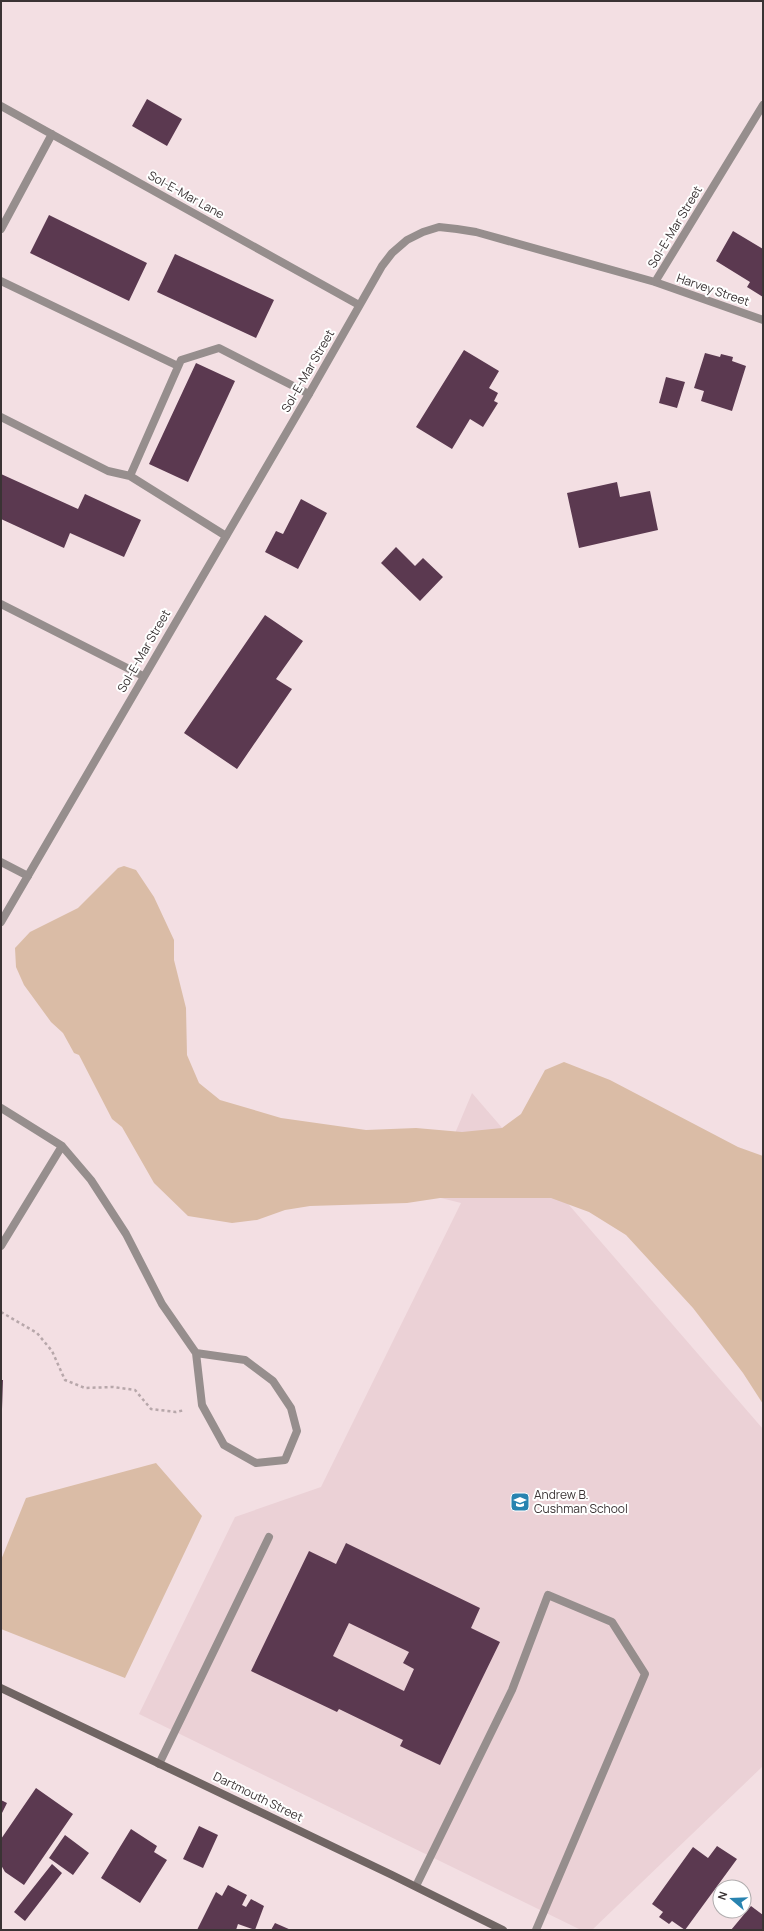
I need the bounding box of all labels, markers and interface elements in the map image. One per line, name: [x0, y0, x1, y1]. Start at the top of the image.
street label: Sol-E-Mar Lane: [145, 167, 227, 223]
street label: Sol-E-Mar Street: [643, 182, 706, 271]
street label: Harvey Street: [674, 269, 752, 310]
street label: Sol-E-Mar Street: [277, 326, 338, 415]
street label: Sol-E-Mar Street: [113, 606, 174, 695]
place label: Andrew B. Cushman School: [534, 1486, 628, 1517]
school or university icon: Andrew B. Cushman School: [509, 1491, 531, 1513]
street label: Dartmouth Street: [211, 1767, 306, 1826]
north arrow: [712, 1879, 752, 1919]
text: N: [714, 1889, 730, 1902]

